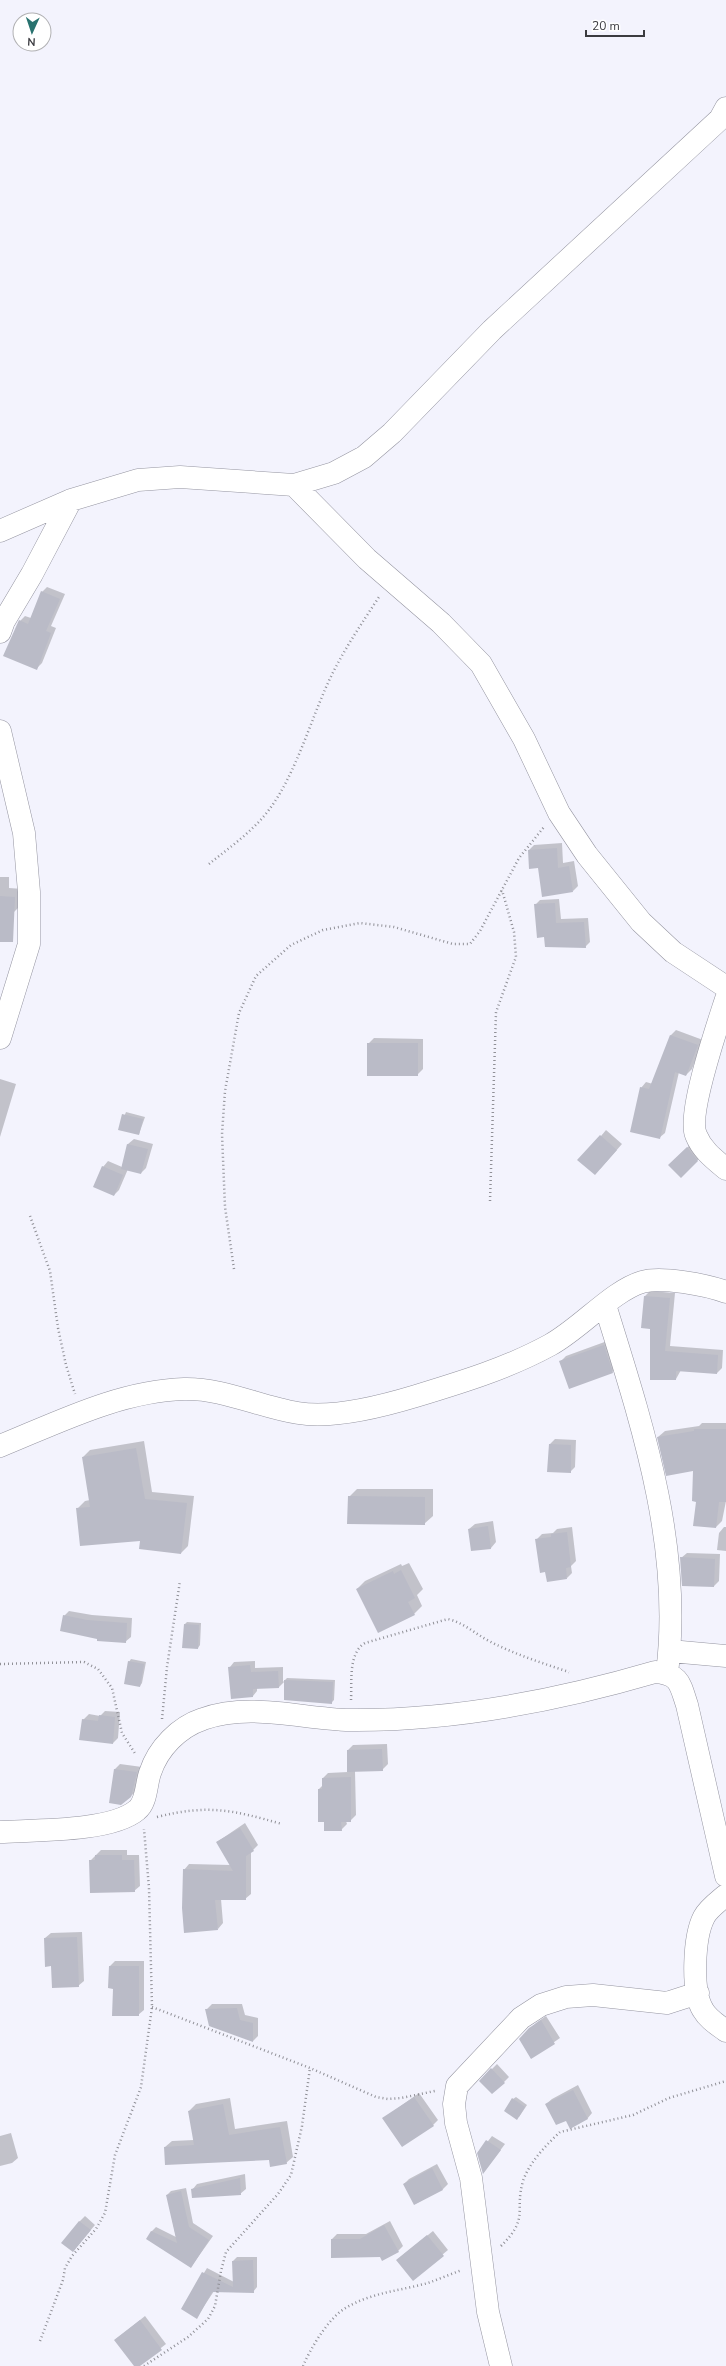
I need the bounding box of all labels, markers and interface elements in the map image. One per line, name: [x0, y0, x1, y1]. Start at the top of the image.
north arrow: [12, 12, 52, 52]
scale bar: [586, 12, 644, 38]
text: 20 m: [592, 18, 620, 34]
text: N: [27, 34, 36, 49]

